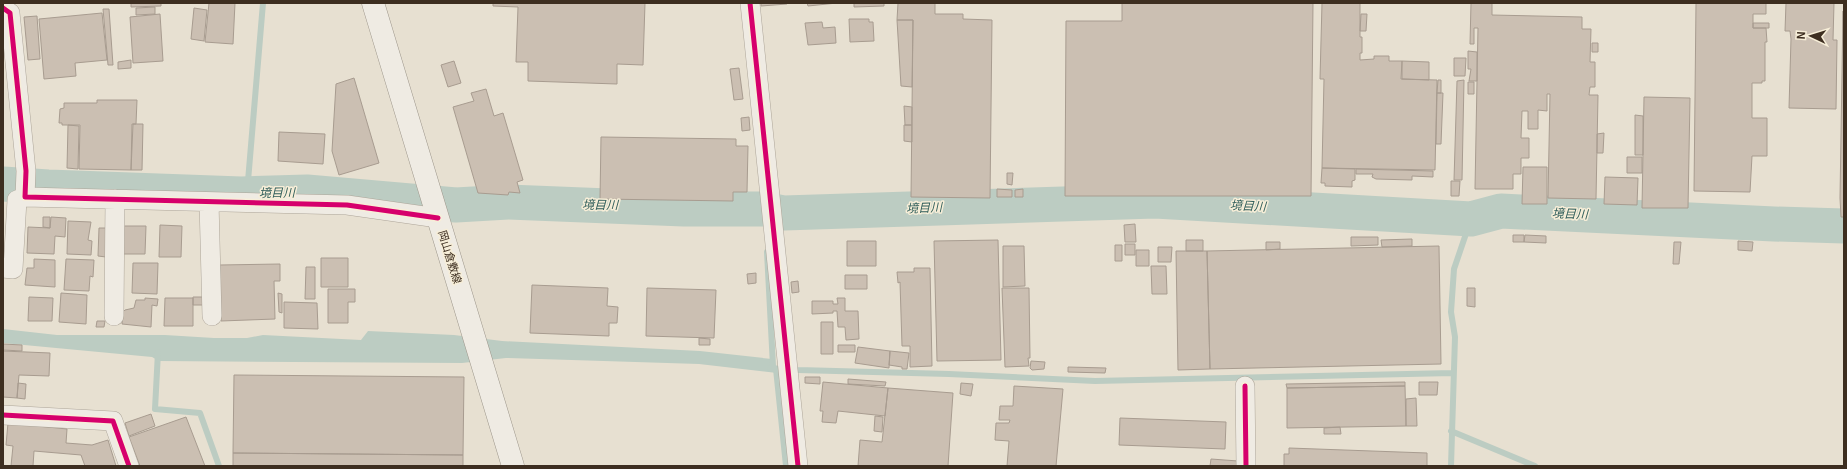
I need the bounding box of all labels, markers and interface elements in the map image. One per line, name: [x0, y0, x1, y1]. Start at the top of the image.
north arrow: [1791, 16, 1831, 56]
text: N: [1792, 31, 1808, 40]
water label: 境目川: [259, 183, 297, 200]
water label: 境目川: [582, 195, 620, 212]
water label: 境目川: [1230, 195, 1268, 214]
water label: 境目川: [906, 197, 944, 216]
water label: 境目川: [1552, 203, 1590, 222]
street label: 岡山倉敷線: [435, 228, 467, 285]

